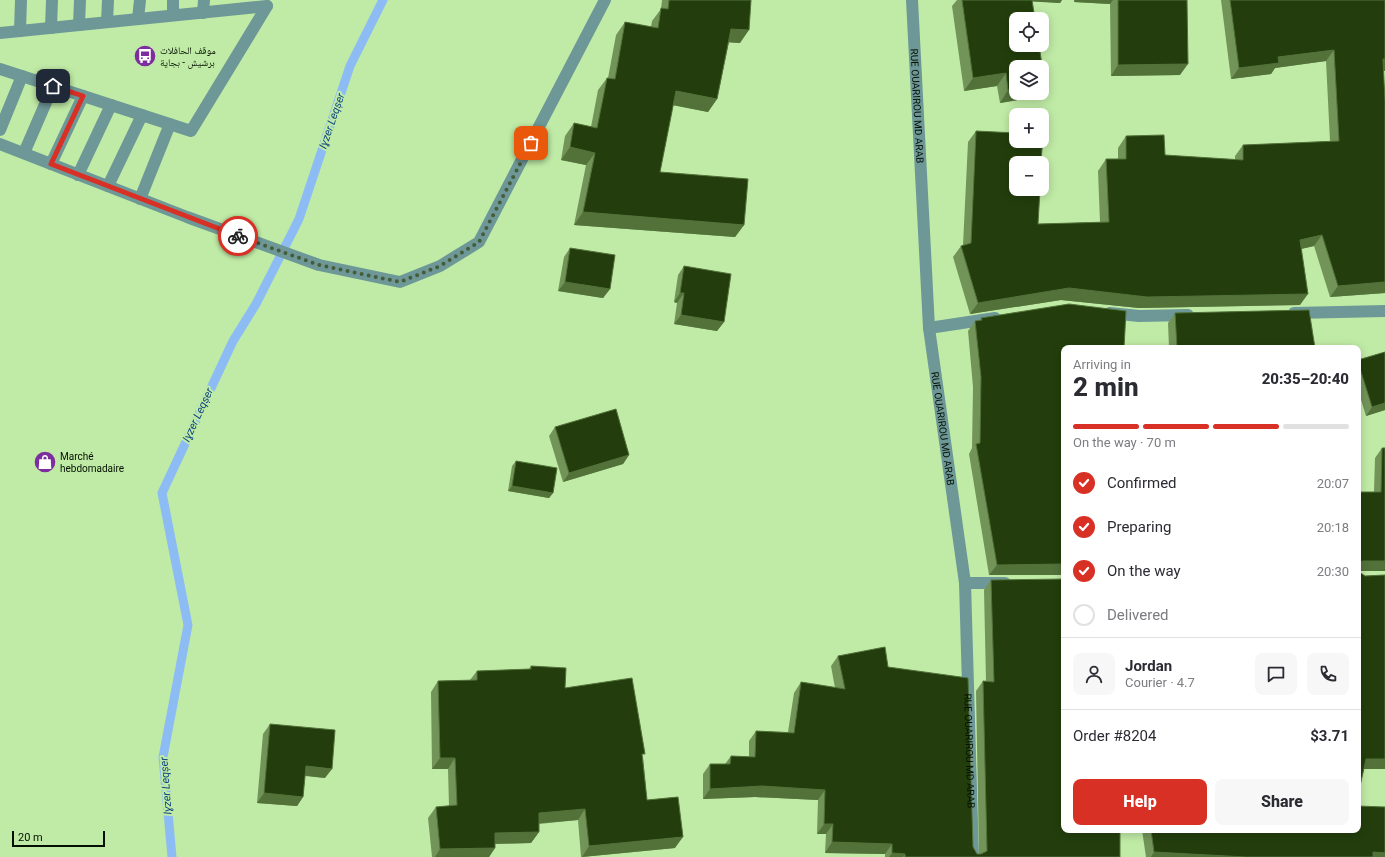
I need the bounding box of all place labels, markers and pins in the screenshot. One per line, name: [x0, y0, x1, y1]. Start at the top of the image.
bus stop icon: موقف الحافلات برشيش - بجاية: [132, 43, 158, 69]
place label: موقف الحافلات برشيش - بجاية: [160, 45, 216, 69]
pin: [36, 69, 70, 103]
pin: [514, 126, 548, 160]
shop icon: Marché hebdomadaire: [32, 449, 58, 475]
place label: Marché hebdomadaire: [60, 451, 124, 474]

